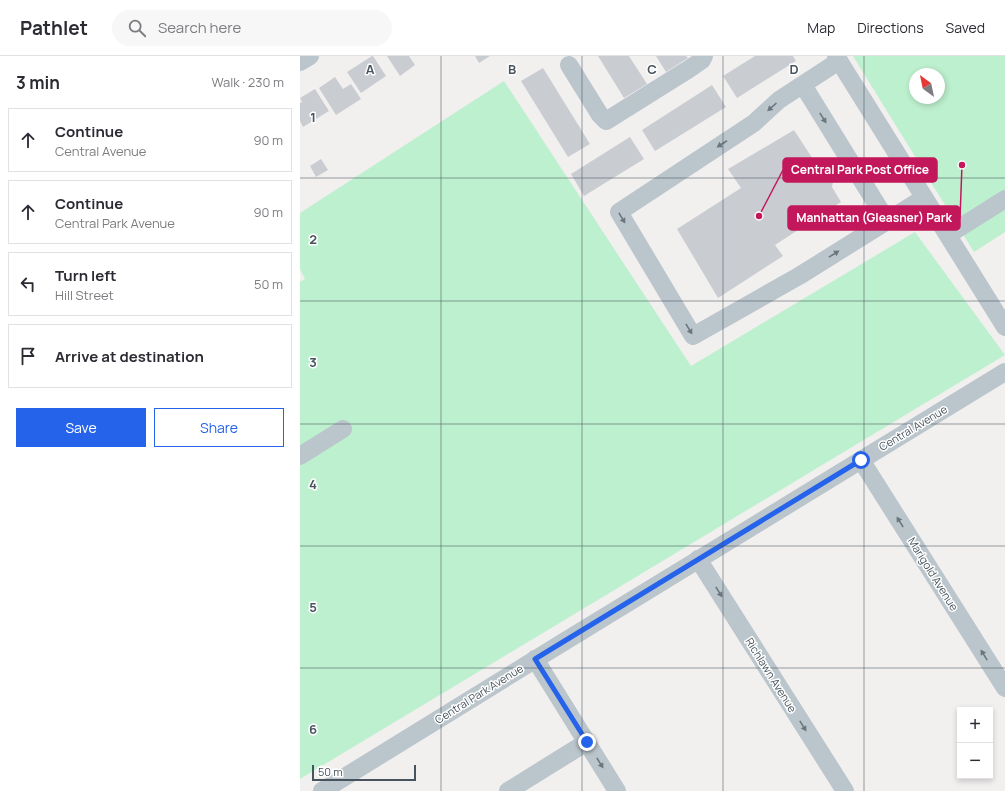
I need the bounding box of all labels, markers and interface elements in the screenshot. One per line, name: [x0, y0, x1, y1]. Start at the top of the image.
search box: [112, 10, 392, 46]
text: Pathlet: [20, 15, 88, 41]
icon: search: [126, 17, 148, 39]
text: Search here: [158, 17, 241, 38]
text: Map: [807, 18, 835, 37]
text: Directions: [857, 18, 924, 37]
text: Saved: [946, 18, 985, 37]
text: A: [366, 60, 375, 78]
text: B: [508, 60, 516, 78]
text: C: [647, 60, 657, 78]
text: D: [789, 60, 799, 78]
north arrow: [909, 68, 945, 104]
text: 3 min: [16, 71, 60, 94]
text: Walk · 230 m: [211, 73, 284, 91]
one-way arrow: [767, 102, 777, 112]
text: 1: [310, 108, 316, 126]
one-way arrow: [820, 112, 827, 124]
text: Continue: [55, 121, 123, 142]
icon: ahead: [17, 129, 39, 151]
text: 90 m: [253, 131, 283, 149]
one-way arrow: [716, 140, 727, 148]
text: Central Avenue: [55, 142, 146, 160]
callout: Central Park Post Office: [783, 158, 937, 182]
text: Central Park Post Office: [791, 161, 929, 178]
text: Continue: [55, 193, 123, 214]
icon: ahead: [17, 201, 39, 223]
text: 90 m: [253, 203, 283, 221]
callout: Manhattan (Gleasner) Park: [788, 206, 960, 230]
text: Manhattan (Gleasner) Park: [796, 209, 952, 226]
one-way arrow: [619, 212, 626, 224]
text: Central Park Avenue: [55, 214, 175, 232]
text: 2: [309, 230, 317, 248]
one-way arrow: [829, 250, 839, 258]
text: Turn left: [55, 265, 117, 286]
icon: left: [17, 273, 39, 295]
text: 50 m: [254, 275, 283, 293]
text: Hill Street: [55, 286, 114, 304]
one-way arrow: [686, 323, 693, 335]
icon: arrive: [17, 345, 39, 367]
text: Arrive at destination: [55, 346, 204, 367]
text: 3: [309, 353, 317, 371]
street label: Central Avenue: [876, 401, 950, 454]
button: Save: [16, 408, 146, 447]
button: Share: [154, 408, 284, 447]
route start: [852, 451, 870, 469]
text: 4: [309, 475, 317, 493]
one-way arrow: [896, 517, 904, 527]
street label: Marigold Avenue: [905, 534, 962, 614]
one-way arrow: [715, 587, 723, 597]
text: 5: [309, 598, 317, 616]
street label: Richlawn Avenue: [742, 635, 801, 715]
one-way arrow: [980, 650, 988, 661]
street label: Central Park Avenue: [432, 660, 526, 727]
map controls: [957, 707, 993, 779]
button: +: [957, 707, 993, 743]
text: 6: [309, 720, 317, 738]
one-way arrow: [800, 720, 807, 732]
route end: [578, 733, 596, 751]
button: −: [957, 743, 993, 779]
one-way arrow: [596, 758, 604, 768]
scale bar: [312, 763, 416, 782]
text: 50 m: [318, 764, 343, 779]

